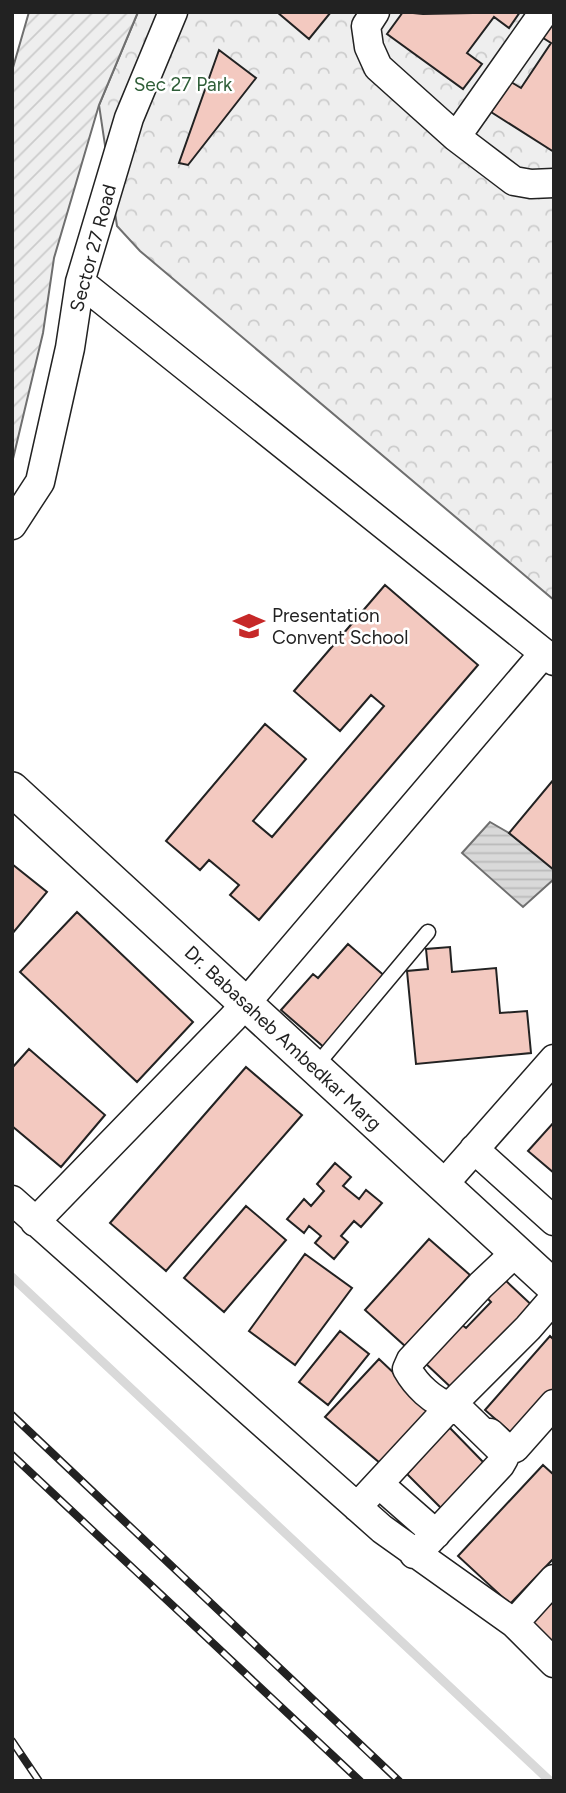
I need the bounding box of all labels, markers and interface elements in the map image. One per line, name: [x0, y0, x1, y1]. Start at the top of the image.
park label: Sec 27 Park: [134, 73, 233, 96]
street label: Sector 27 Road: [65, 182, 121, 314]
place label: Presentation Convent School: [272, 604, 408, 649]
school or university icon: Presentation Convent School: [232, 609, 266, 643]
street label: Dr. Babasaheb Ambedkar Marg: [180, 941, 386, 1135]

